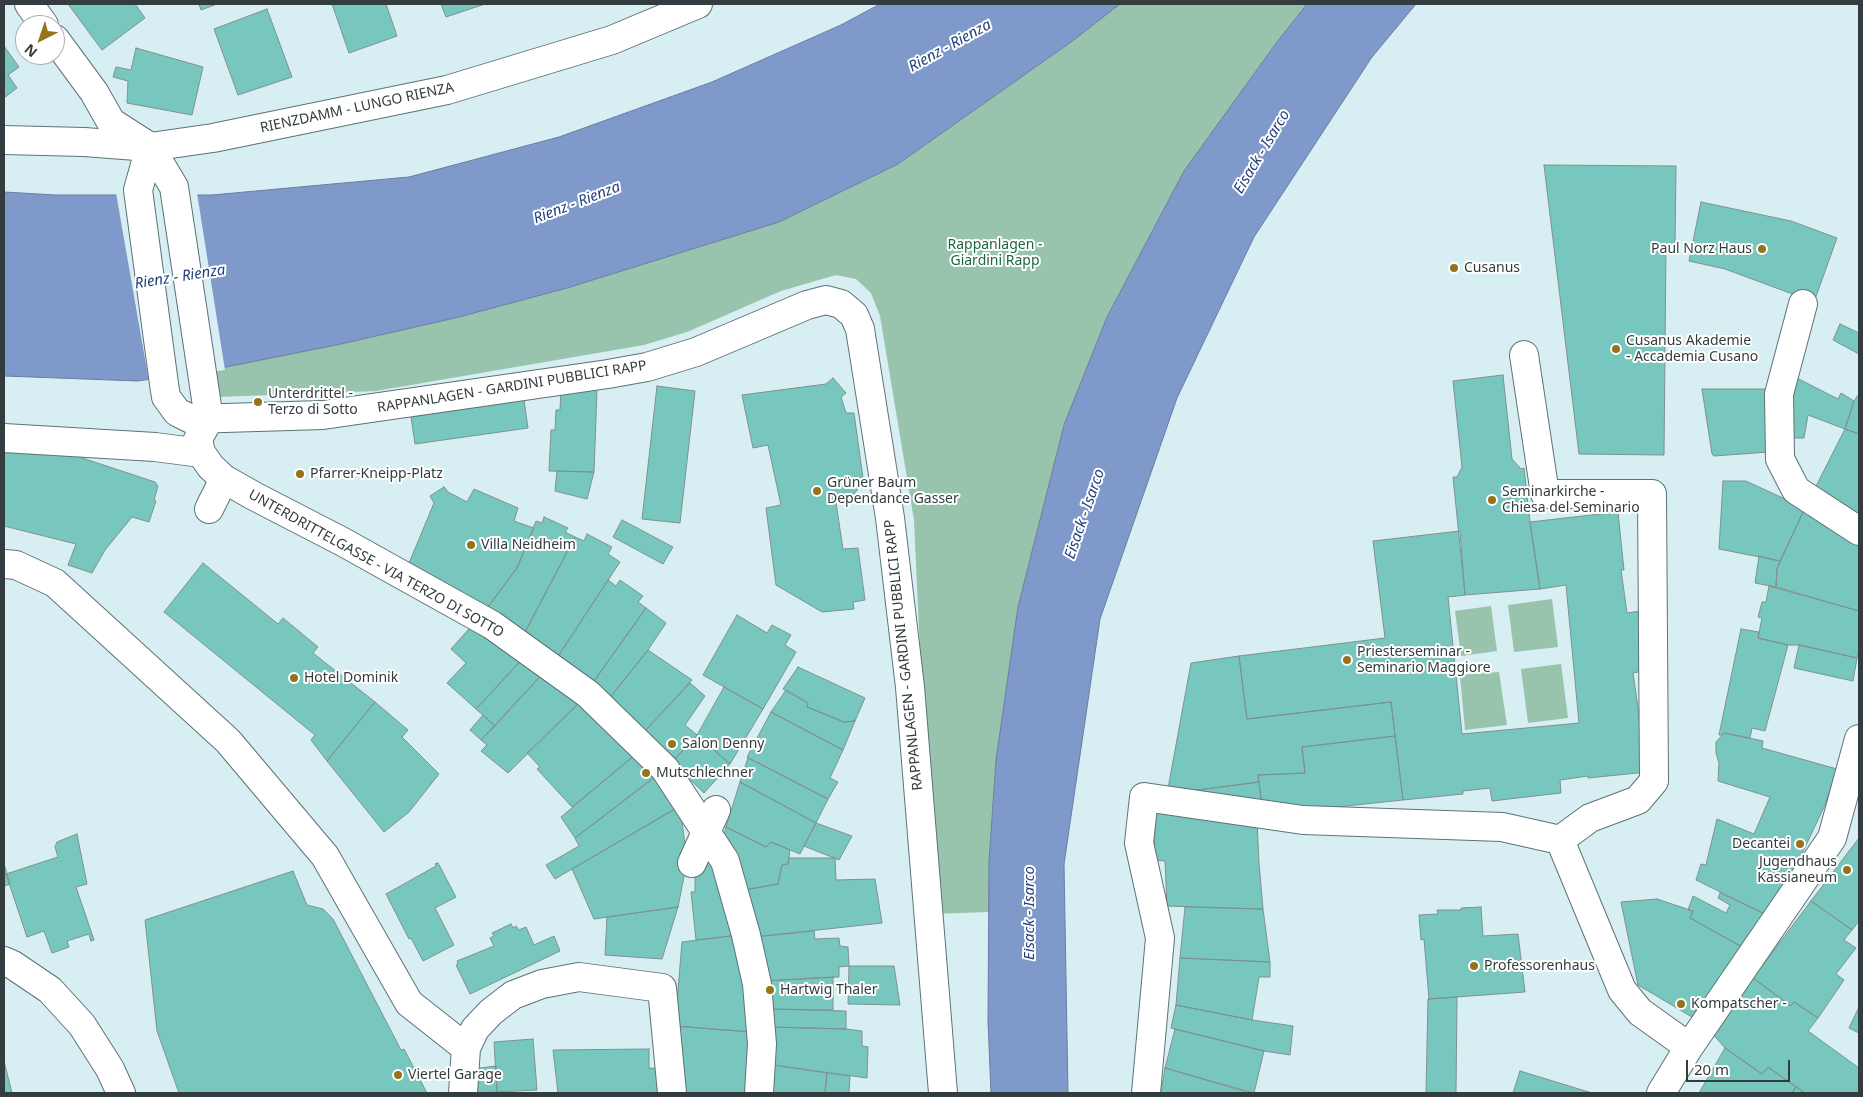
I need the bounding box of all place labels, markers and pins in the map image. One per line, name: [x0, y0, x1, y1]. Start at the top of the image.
place label: Paul Norz Haus: [1651, 241, 1752, 257]
marker: Paul Norz Haus: [1756, 243, 1768, 255]
place label: Cusanus: [1464, 260, 1520, 276]
marker: Cusanus: [1448, 262, 1460, 274]
place label: Cusanus Akademie - Accademia Cusano: [1626, 333, 1758, 366]
marker: Cusanus Akademie - Accademia Cusano: [1610, 343, 1622, 355]
place label: Unterdrittel - Terzo di Sotto: [268, 386, 358, 418]
marker: Unterdrittel - Terzo di Sotto: [252, 396, 264, 408]
place label: Pfarrer-Kneipp-Platz: [310, 466, 443, 482]
marker: Pfarrer-Kneipp-Platz: [294, 468, 306, 480]
place label: Grüner Baum Dependance Gasser: [827, 475, 959, 508]
place label: Seminarkirche - Chiesa del Seminario: [1502, 484, 1640, 516]
marker: Grüner Baum Dependance Gasser: [811, 485, 823, 497]
marker: Seminarkirche - Chiesa del Seminario: [1486, 494, 1498, 506]
place label: Villa Neidheim: [481, 537, 576, 553]
marker: Villa Neidheim: [465, 539, 477, 551]
place label: Priesterseminar - Seminario Maggiore: [1357, 644, 1491, 676]
marker: Priesterseminar - Seminario Maggiore: [1341, 654, 1353, 666]
place label: Hotel Dominik: [304, 670, 398, 686]
marker: Hotel Dominik: [288, 672, 300, 684]
place label: Salon Denny: [682, 736, 764, 752]
marker: Salon Denny: [666, 738, 678, 750]
place label: Mutschlechner: [656, 765, 754, 781]
marker: Mutschlechner: [640, 767, 652, 779]
place label: Decantei: [1732, 836, 1790, 852]
marker: Decantei: [1794, 838, 1806, 850]
place label: Jugendhaus Kassianeum: [1757, 854, 1837, 886]
marker: Jugendhaus Kassianeum: [1841, 864, 1853, 876]
place label: Professorenhaus: [1484, 958, 1595, 974]
marker: Professorenhaus: [1468, 960, 1480, 972]
place label: Hartwig Thaler: [780, 982, 878, 998]
marker: Hartwig Thaler: [764, 984, 776, 996]
place label: Kompatscher -: [1691, 996, 1787, 1012]
marker: Kompatscher -: [1675, 998, 1687, 1010]
place label: Viertel Garage: [408, 1067, 502, 1083]
marker: Viertel Garage: [392, 1069, 404, 1081]

